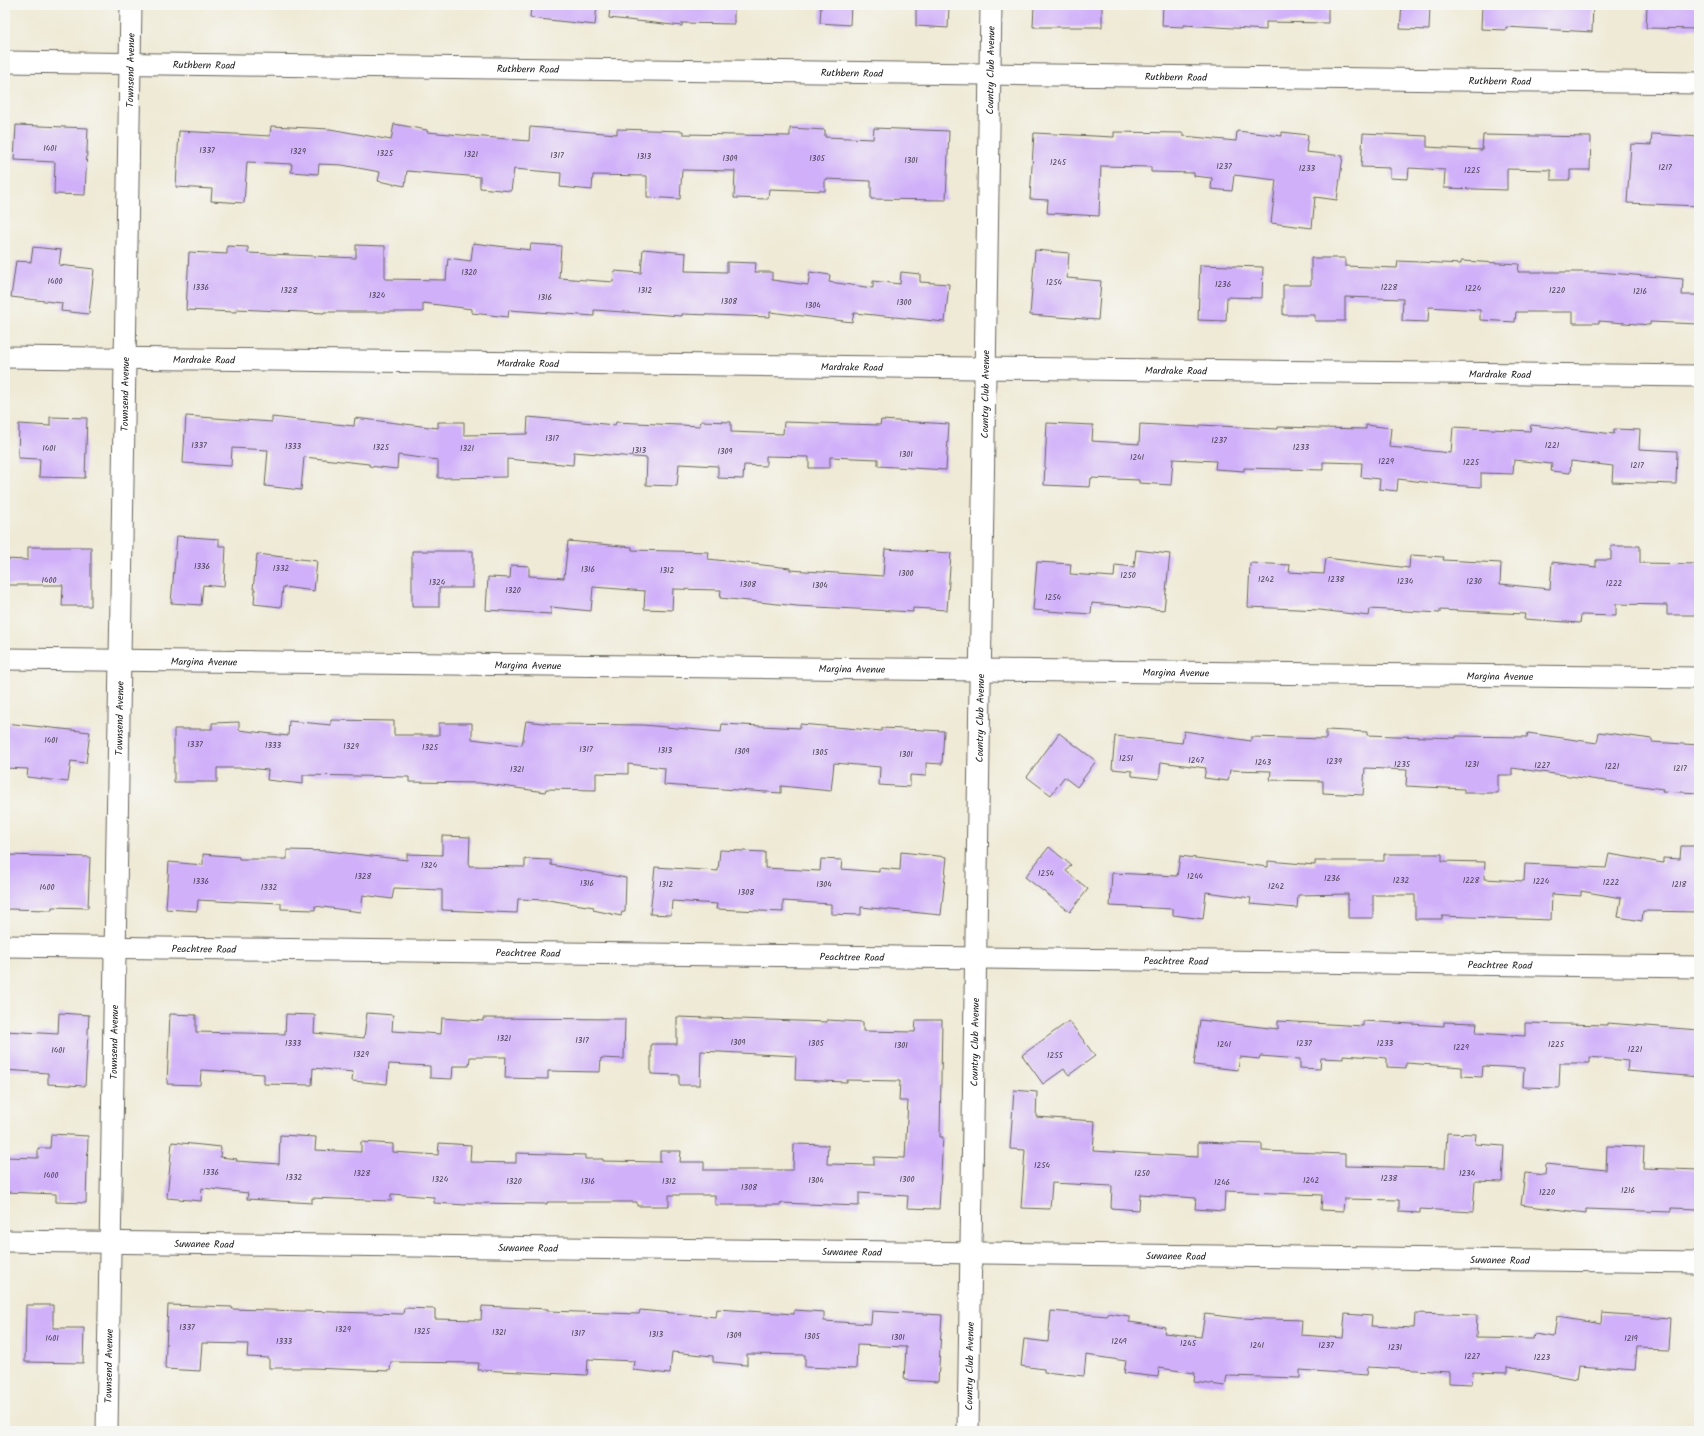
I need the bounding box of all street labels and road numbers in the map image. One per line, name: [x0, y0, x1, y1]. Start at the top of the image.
street label: Country Club Avenue: [982, 25, 1000, 115]
street label: Townsend Avenue: [122, 32, 140, 108]
street label: Ruthbern Road: [173, 57, 236, 74]
street label: Ruthbern Road: [497, 61, 560, 78]
street label: Ruthbern Road: [821, 65, 884, 82]
street label: Ruthbern Road: [1145, 69, 1208, 86]
street label: Ruthbern Road: [1469, 73, 1532, 90]
street label: Country Club Avenue: [977, 349, 994, 439]
street label: Mardrake Road: [173, 352, 236, 369]
street label: Townsend Avenue: [117, 356, 134, 432]
street label: Mardrake Road: [497, 356, 560, 372]
street label: Mardrake Road: [821, 359, 884, 376]
street label: Mardrake Road: [1145, 363, 1208, 379]
street label: Mardrake Road: [1469, 366, 1532, 383]
street label: Margina Avenue: [171, 654, 238, 671]
street label: Margina Avenue: [495, 657, 562, 674]
street label: Margina Avenue: [819, 661, 886, 678]
street label: Margina Avenue: [1143, 665, 1210, 682]
street label: Margina Avenue: [1467, 668, 1534, 685]
street label: Country Club Avenue: [972, 673, 989, 763]
street label: Townsend Avenue: [111, 680, 129, 756]
street label: Peachtree Road: [172, 941, 237, 958]
street label: Peachtree Road: [495, 945, 561, 962]
street label: Peachtree Road: [819, 949, 885, 966]
street label: Peachtree Road: [1143, 953, 1209, 970]
street label: Peachtree Road: [1467, 957, 1533, 974]
street label: Country Club Avenue: [967, 997, 984, 1086]
street label: Townsend Avenue: [106, 1004, 123, 1079]
street label: Suwanee Road: [174, 1236, 235, 1253]
street label: Suwanee Road: [498, 1240, 559, 1257]
street label: Suwanee Road: [822, 1244, 883, 1261]
street label: Suwanee Road: [1146, 1248, 1207, 1265]
street label: Suwanee Road: [1470, 1252, 1531, 1269]
street label: Country Club Avenue: [961, 1321, 979, 1410]
street label: Townsend Avenue: [100, 1328, 118, 1403]

